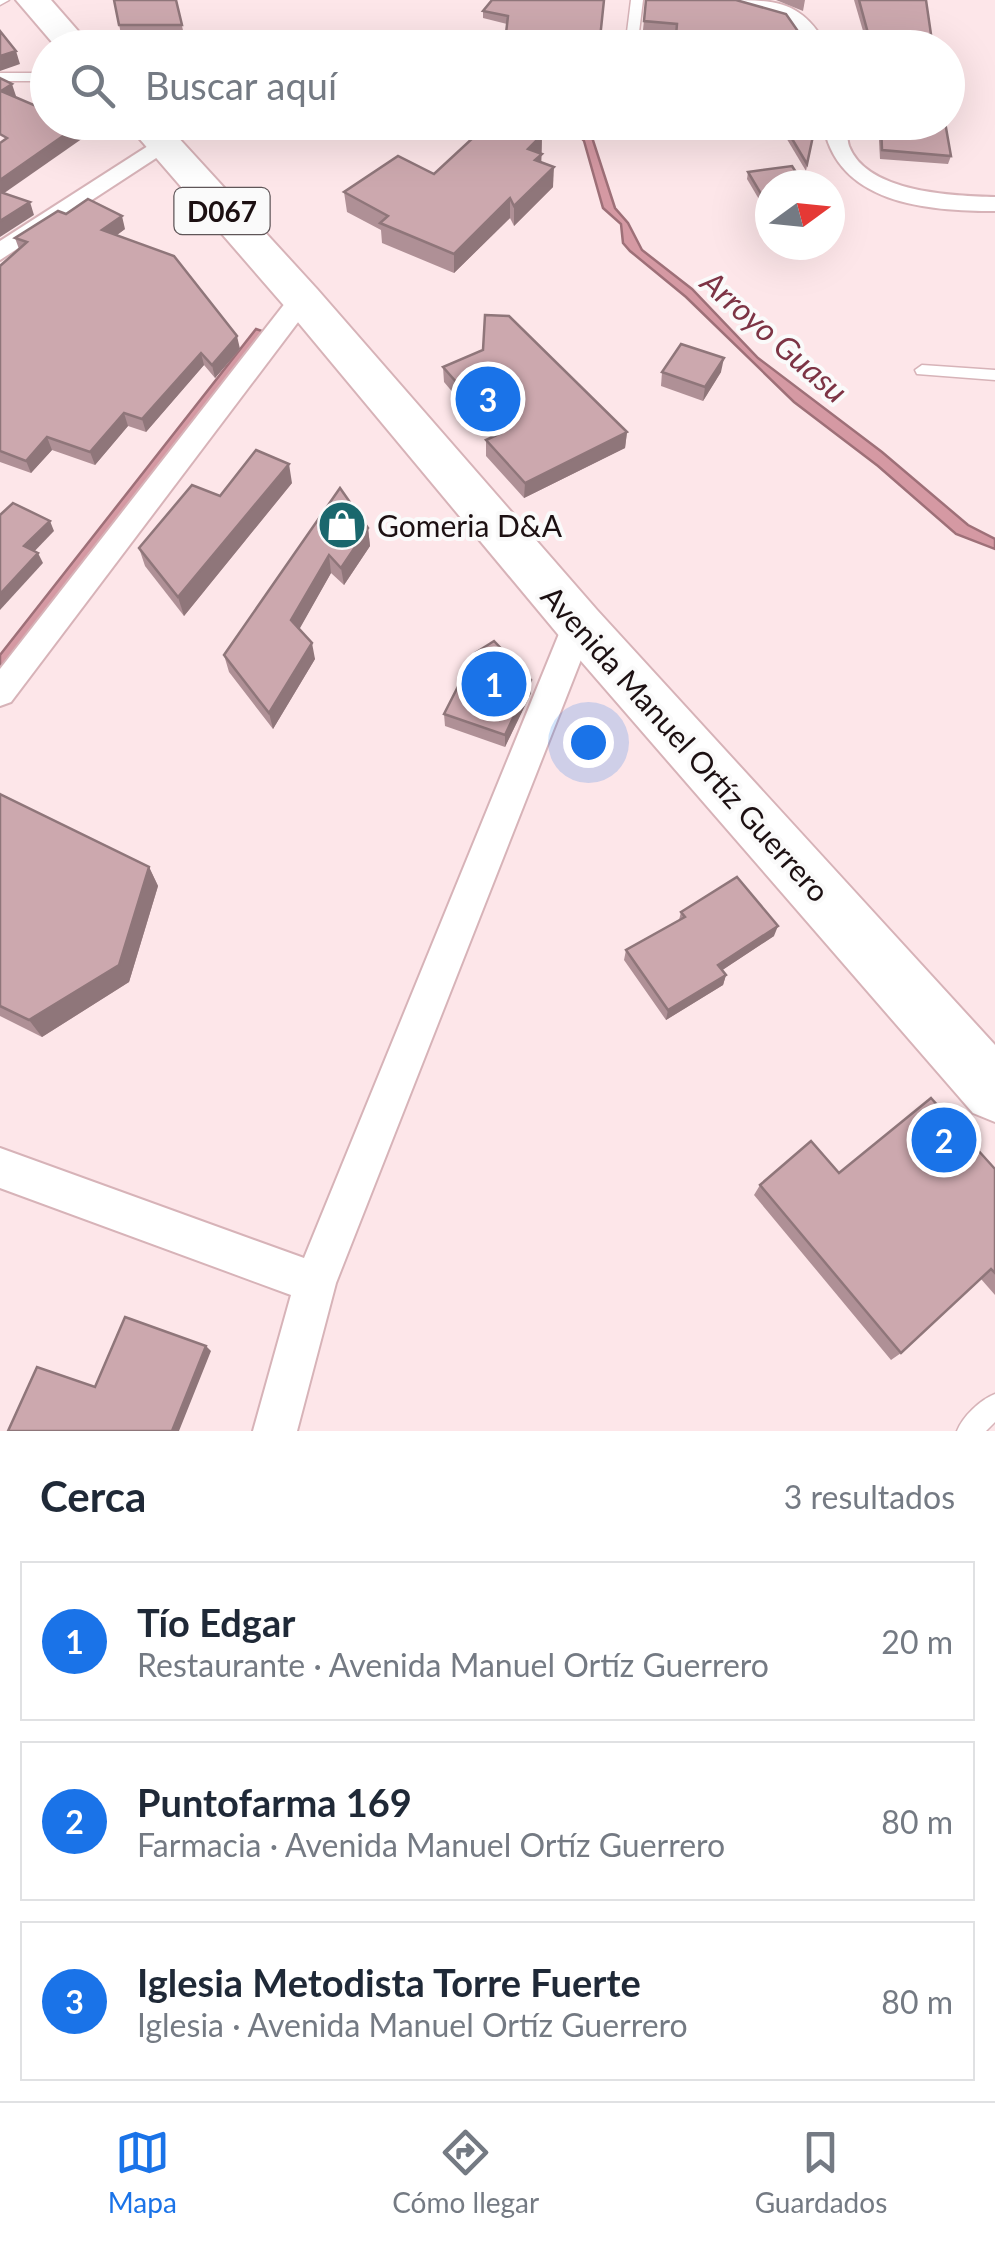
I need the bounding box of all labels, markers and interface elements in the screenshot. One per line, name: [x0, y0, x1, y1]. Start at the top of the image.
search box: [30, 30, 965, 140]
icon: search: [65, 58, 120, 113]
text: Buscar aquí: [145, 62, 337, 108]
north arrow: [755, 170, 845, 260]
road number: D067: [174, 188, 270, 234]
water label: Arroyo Guasu: [692, 261, 856, 410]
pin: 3: [456, 362, 520, 436]
shop icon: Gomeria D&A: [316, 499, 368, 551]
place label: Gomeria D&A: [377, 507, 563, 543]
street label: Avenida Manuel Ortíz Guerrero: [535, 578, 837, 908]
pin: 1: [462, 646, 526, 722]
your location: [563, 717, 614, 768]
pin: 2: [912, 1102, 976, 1178]
text: Cerca: [40, 1471, 146, 1521]
text: 3 resultados: [784, 1477, 955, 1516]
text: Tío Edgar: [137, 1599, 295, 1645]
text: 1: [65, 1622, 84, 1661]
text: 20 m: [881, 1622, 953, 1661]
text: Restaurante · Avenida Manuel Ortíz Guerrero: [137, 1645, 769, 1684]
text: Puntofarma 169: [137, 1779, 412, 1825]
text: 2: [65, 1802, 84, 1841]
text: 80 m: [881, 1802, 953, 1841]
text: Farmacia · Avenida Manuel Ortíz Guerrero: [137, 1825, 725, 1864]
text: Iglesia Metodista Torre Fuerte: [137, 1959, 641, 2005]
text: 3: [65, 1982, 84, 2021]
text: 80 m: [881, 1982, 953, 2021]
text: Iglesia · Avenida Manuel Ortíz Guerrero: [137, 2005, 688, 2044]
tab: Mapa: [108, 2125, 177, 2219]
tab: Cómo llegar: [392, 2125, 539, 2219]
tab: Guardados: [755, 2125, 887, 2219]

